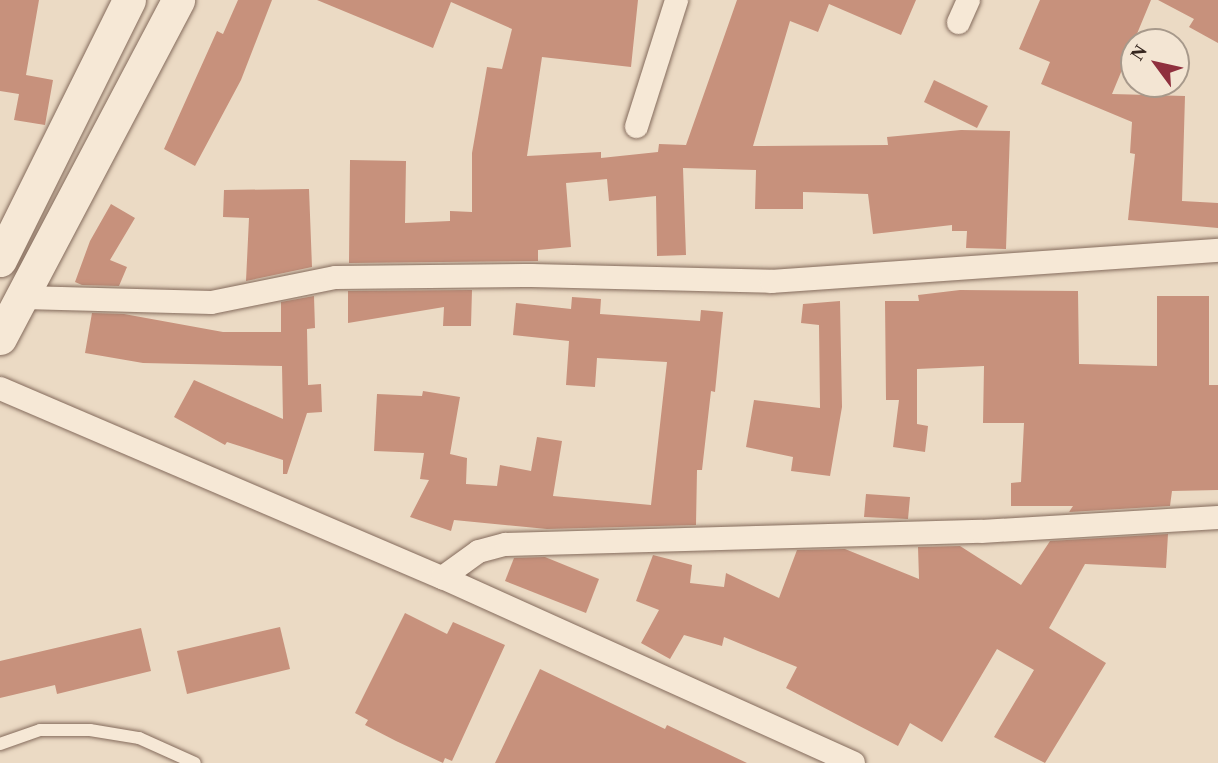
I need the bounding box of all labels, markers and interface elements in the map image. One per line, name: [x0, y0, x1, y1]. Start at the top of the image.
north arrow: [1120, 28, 1190, 98]
text: N: [1126, 41, 1151, 64]

